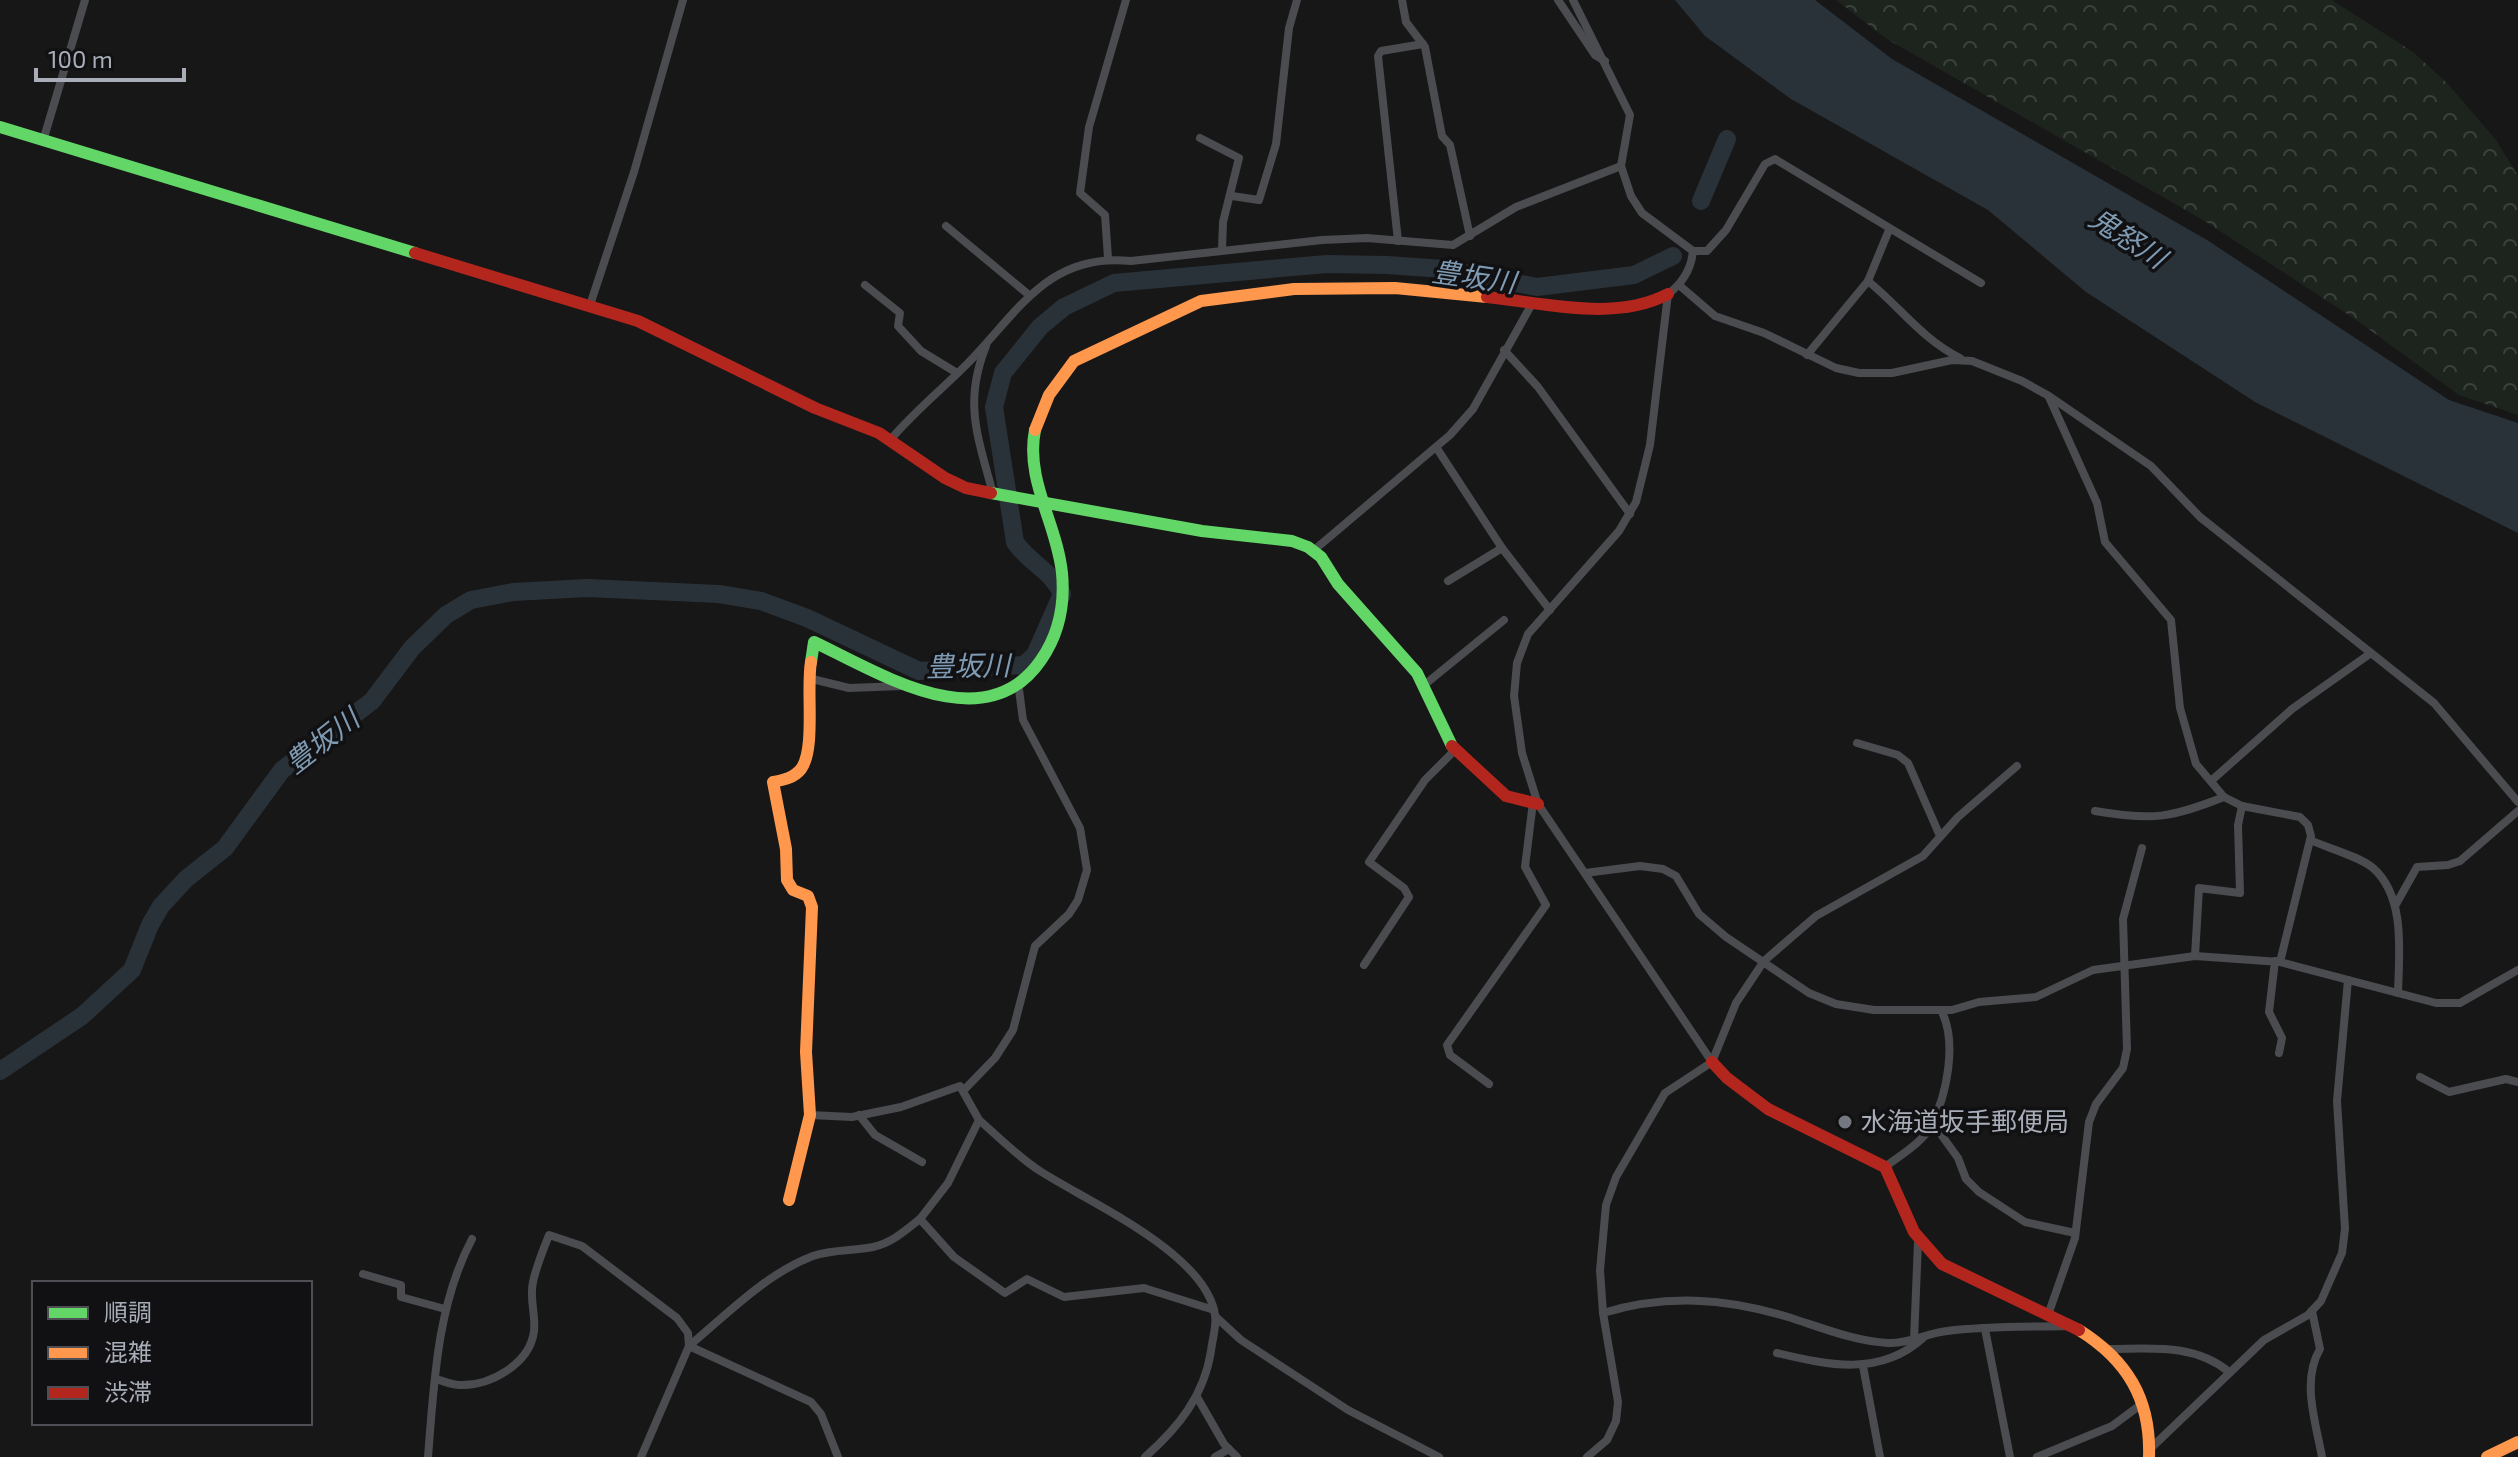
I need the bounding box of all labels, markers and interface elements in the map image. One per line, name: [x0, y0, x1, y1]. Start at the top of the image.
scale bar: [36, 32, 184, 82]
text: 100 m: [48, 44, 113, 73]
water label: 鬼怒川: [2084, 200, 2176, 276]
water label: 豊坂川: [1430, 253, 1521, 299]
water label: 豊坂川: [926, 647, 1013, 683]
water label: 豊坂川: [278, 699, 367, 779]
place label: 水海道坂手郵便局: [1861, 1105, 2069, 1136]
marker: 水海道坂手郵便局: [1836, 1113, 1854, 1131]
legend: [32, 1281, 312, 1425]
text: 順調: [104, 1297, 152, 1326]
text: 混雑: [104, 1337, 152, 1366]
text: 渋滞: [104, 1377, 152, 1406]

